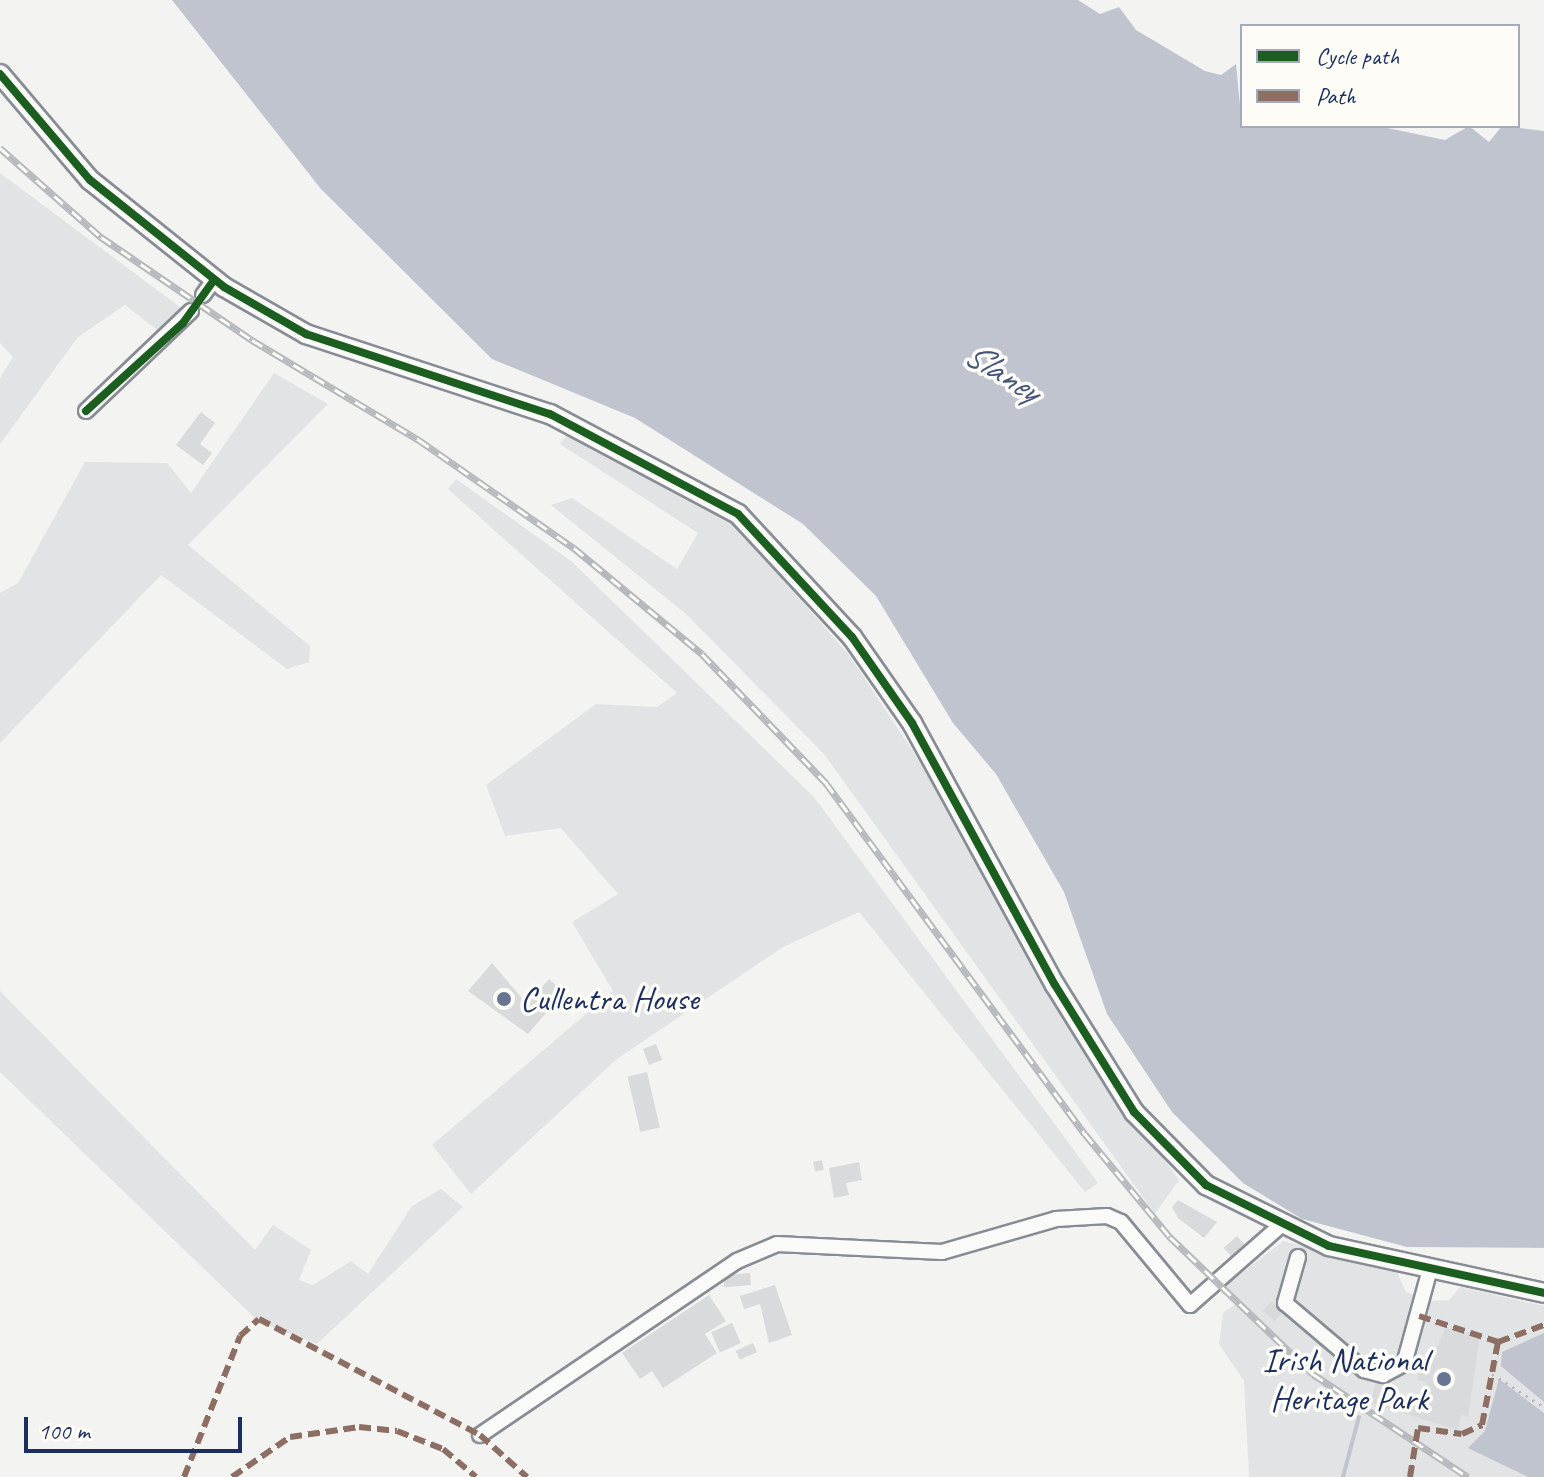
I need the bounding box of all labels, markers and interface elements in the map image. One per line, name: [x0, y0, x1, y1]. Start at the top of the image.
legend: [1240, 24, 1520, 128]
text: Cycle path: [1316, 41, 1399, 71]
text: Path: [1316, 81, 1356, 111]
water label: Slaney: [957, 332, 1047, 412]
place label: Cullentra House: [520, 979, 698, 1019]
marker: Cullentra House: [495, 990, 513, 1008]
place label: Irish National Heritage Park: [1260, 1339, 1428, 1418]
marker: Irish National Heritage Park: [1435, 1370, 1453, 1388]
scale bar: [28, 1401, 246, 1451]
text: 100 m: [38, 1416, 90, 1446]

